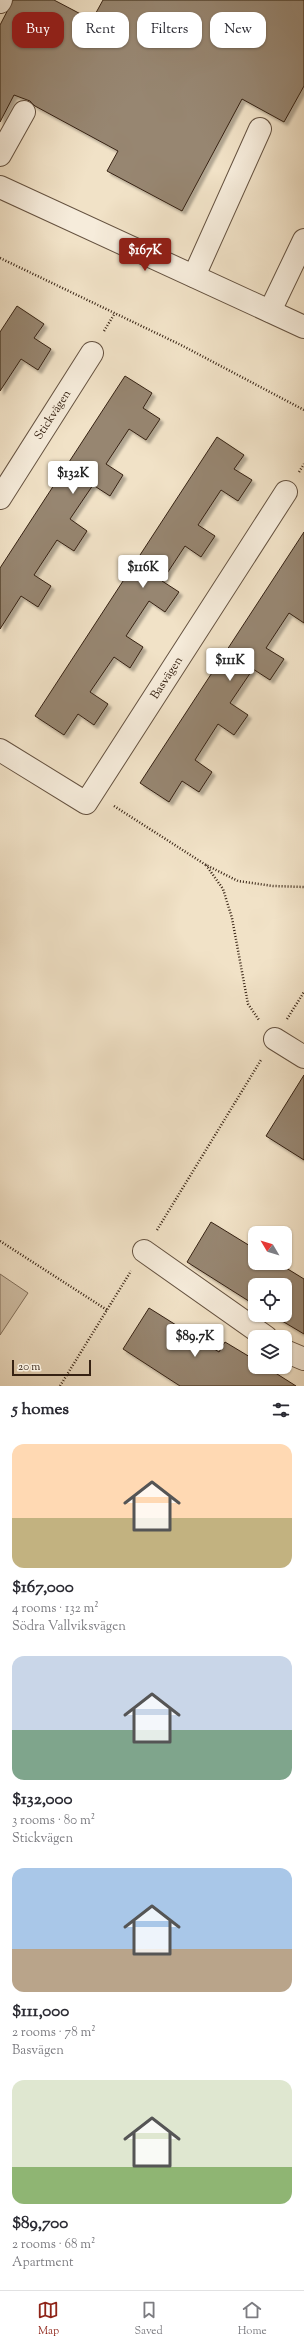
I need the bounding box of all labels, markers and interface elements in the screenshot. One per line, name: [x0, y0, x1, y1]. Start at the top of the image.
chip: Buy: [12, 12, 64, 48]
chip: Rent: [72, 12, 129, 48]
chip: Filters: [137, 12, 202, 48]
chip: New: [210, 12, 266, 48]
pin: $167K: [117, 238, 173, 272]
text: $167K: [128, 242, 162, 260]
street label: Stickvägen: [30, 386, 76, 444]
pin: $132K: [45, 461, 101, 495]
text: $132K: [57, 465, 89, 483]
pin: $116K: [115, 555, 171, 589]
text: $116K: [127, 559, 159, 577]
pin: $111K: [202, 648, 258, 682]
text: $111K: [215, 652, 245, 670]
street label: Basvägen: [146, 653, 188, 703]
north arrow: [248, 1226, 292, 1270]
map controls: [248, 1226, 292, 1374]
button: locate: [248, 1278, 292, 1322]
pin: $89.7K: [162, 1324, 228, 1358]
text: $89.7K: [176, 1328, 214, 1346]
button: layers: [248, 1330, 292, 1374]
scale bar: [12, 1358, 91, 1377]
text: 20 m: [18, 1359, 40, 1375]
text: 5 homes: [12, 1398, 69, 1422]
icon: filters: [270, 1399, 292, 1421]
icon: home: [116, 1470, 188, 1542]
text: $167,000: [12, 1576, 74, 1600]
text: 4 rooms · 132 m²: [12, 1600, 99, 1618]
text: Södra Vallviksvägen: [12, 1618, 126, 1636]
icon: home: [116, 1682, 188, 1754]
text: $132,000: [12, 1788, 72, 1812]
text: 3 rooms · 80 m²: [12, 1812, 95, 1830]
text: Stickvägen: [12, 1830, 73, 1848]
icon: home: [116, 1894, 188, 1966]
text: $111,000: [12, 2000, 69, 2024]
text: 2 rooms · 78 m²: [12, 2024, 96, 2042]
text: Basvägen: [12, 2042, 64, 2060]
icon: home: [116, 2106, 188, 2178]
text: $89,700: [12, 2212, 68, 2236]
text: 2 rooms · 68 m²: [12, 2236, 96, 2254]
text: Apartment: [12, 2254, 73, 2272]
tab: Map: [37, 2299, 59, 2339]
tab: Saved: [134, 2299, 163, 2339]
tab: Home: [238, 2299, 267, 2339]

